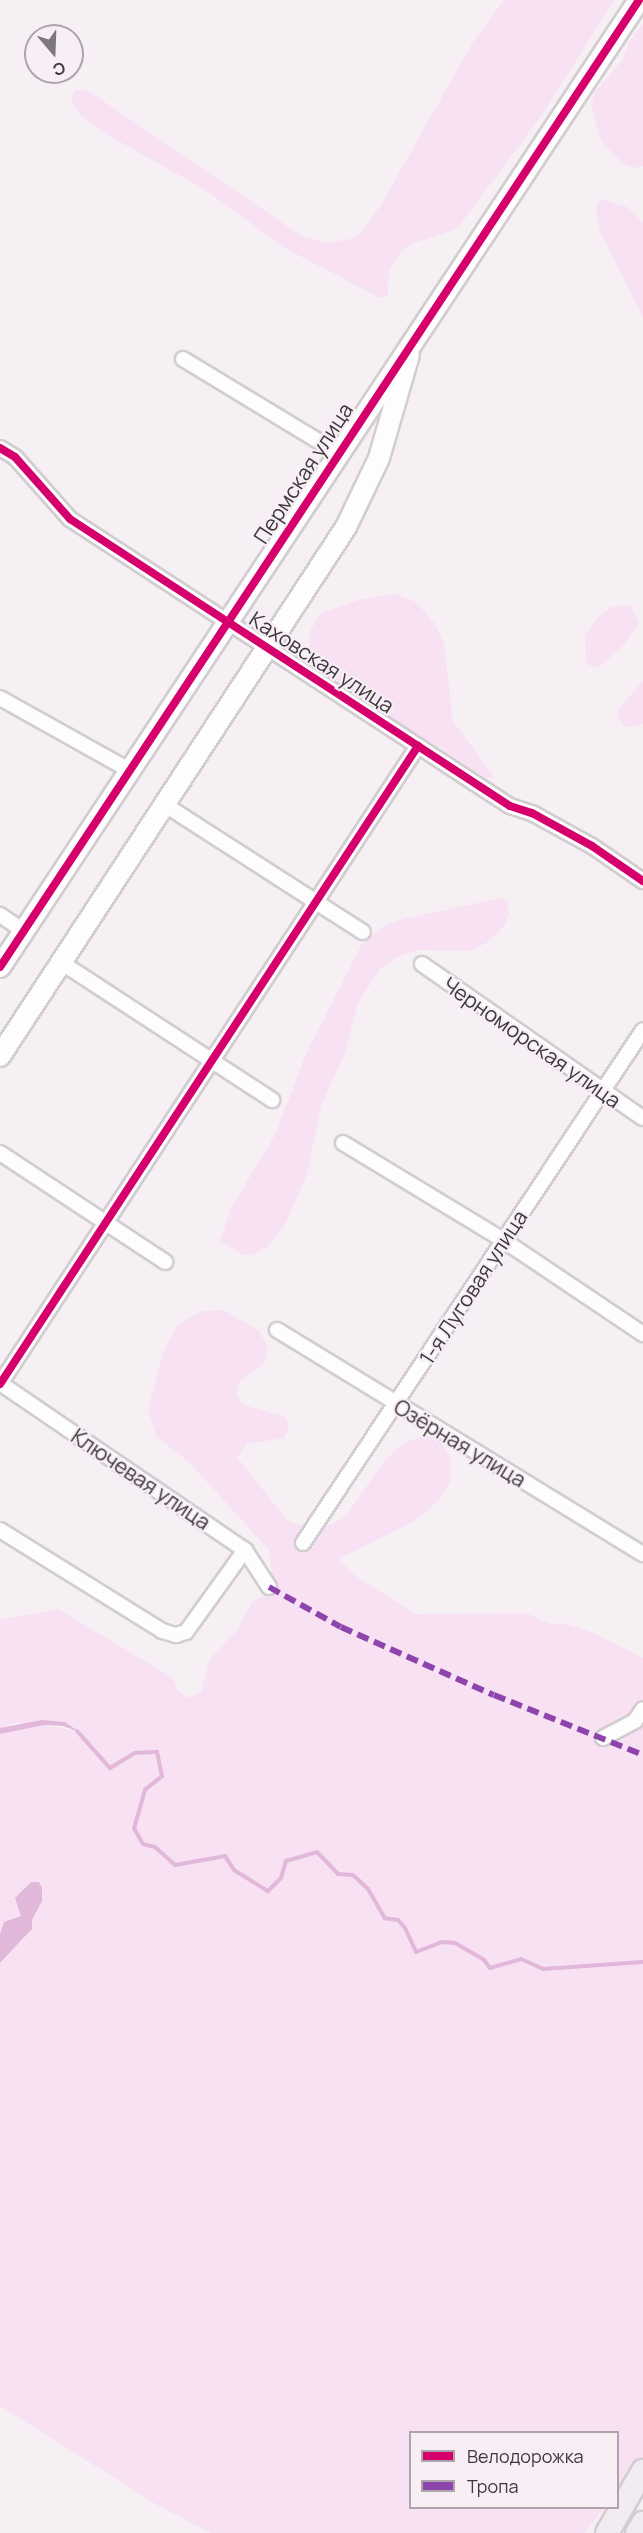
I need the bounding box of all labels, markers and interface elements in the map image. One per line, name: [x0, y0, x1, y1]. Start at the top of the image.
north arrow: [24, 24, 84, 84]
text: С: [50, 57, 68, 81]
street label: Пермская улица: [248, 398, 358, 548]
street label: Каховская улица: [245, 606, 399, 718]
street label: Черноморская улица: [438, 971, 626, 1113]
street label: 1-я Луговая улица: [414, 1205, 532, 1369]
street label: Озёрная улица: [390, 1394, 530, 1492]
street label: Ключевая улица: [67, 1423, 215, 1535]
legend: [409, 2431, 619, 2509]
text: Велодорожка: [467, 2444, 584, 2468]
text: Тропа: [467, 2474, 518, 2498]

